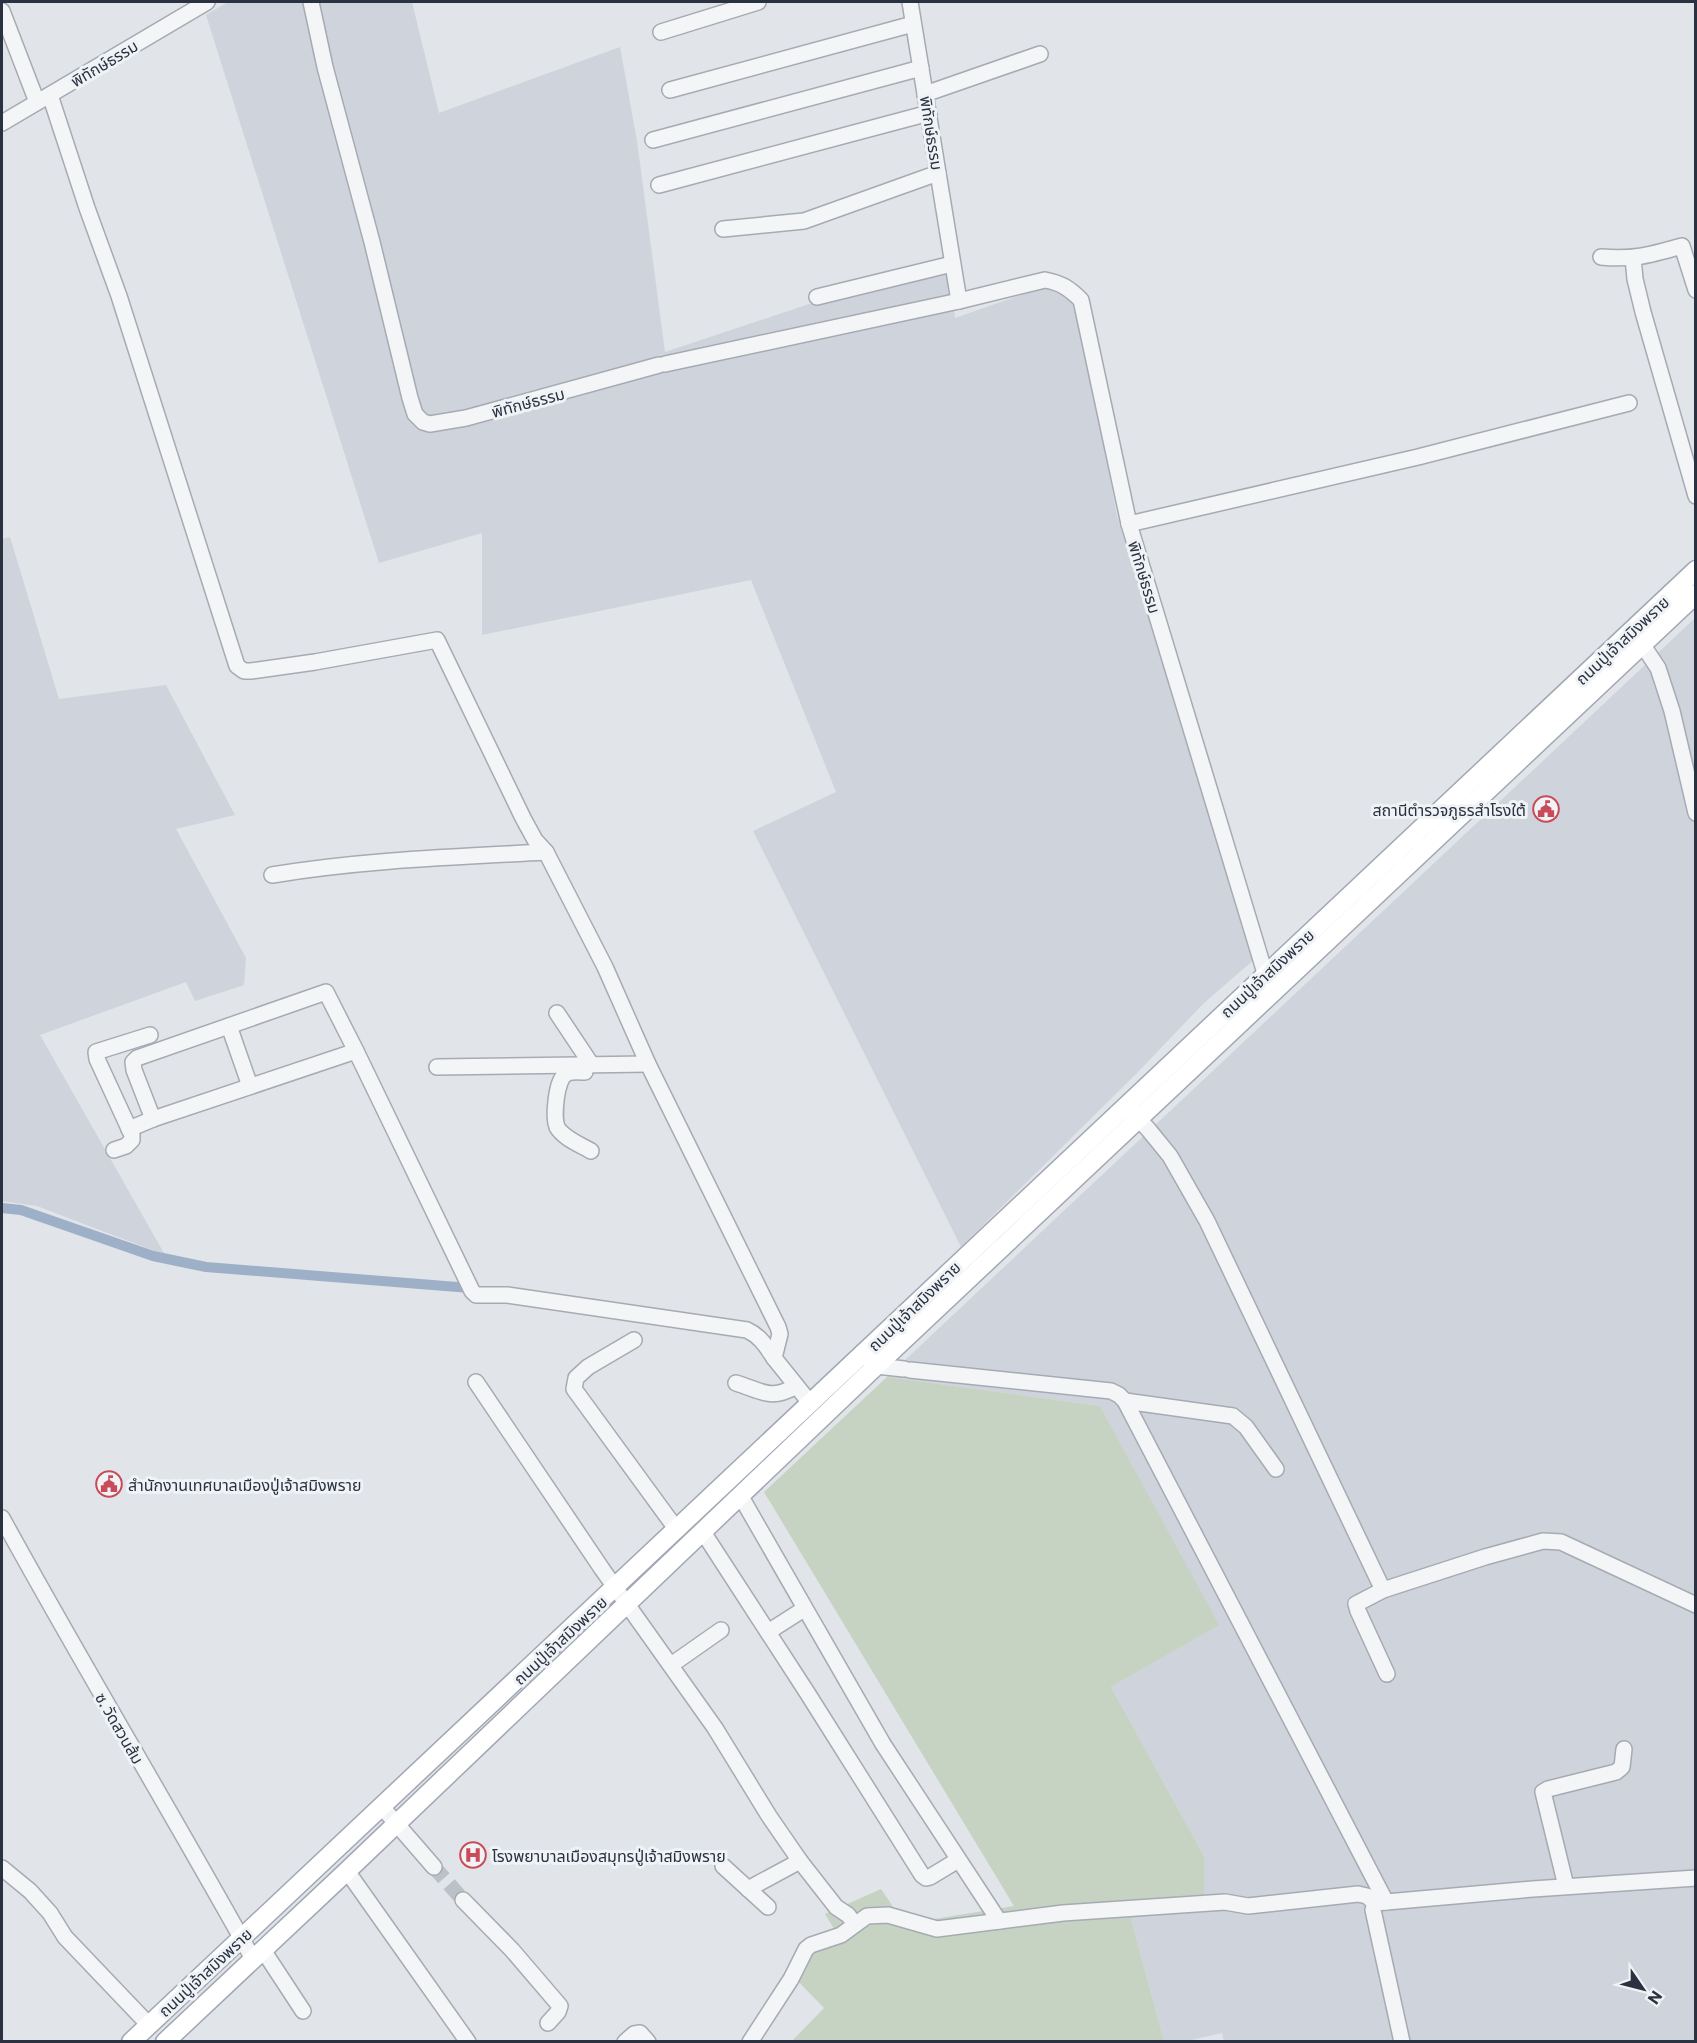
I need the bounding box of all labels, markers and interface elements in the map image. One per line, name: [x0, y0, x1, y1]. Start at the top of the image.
street label: พิทักษ์ธรรม: [67, 36, 141, 90]
street label: พิทักษ์ธรรม: [917, 95, 947, 171]
street label: พิทักษ์ธรรม: [489, 383, 567, 421]
street label: พิทักษ์ธรรม: [1125, 538, 1165, 616]
street label: ถนนปู่เจ้าสมิงพราย: [1571, 592, 1673, 689]
public building icon: สถานีตำรวจภูธรสำโรงใต้: [1531, 794, 1561, 824]
place label: สถานีตำรวจภูธรสำโรงใต้: [1372, 800, 1526, 820]
street label: ถนนปู่เจ้าสมิงพราย: [1216, 925, 1318, 1022]
street label: ถนนปู่เจ้าสมิงพราย: [864, 1257, 965, 1355]
public building icon: สำนักงานเทศบาลเมืองปู่เจ้าสมิงพราย: [94, 1469, 124, 1499]
place label: สำนักงานเทศบาลเมืองปู่เจ้าสมิงพราย: [128, 1475, 362, 1495]
street label: ถนนปู่เจ้าสมิงพราย: [509, 1592, 611, 1689]
street label: ซ. วัดสวนส้ม: [92, 1689, 148, 1767]
hospital icon: โรงพยาบาลเมืองสมุทรปู่เจ้าสมิงพราย: [458, 1840, 488, 1870]
place label: โรงพยาบาลเมืองสมุทรปู่เจ้าสมิงพราย: [492, 1846, 726, 1866]
street label: ถนนปู่เจ้าสมิงพราย: [154, 1924, 256, 2021]
north arrow: [1613, 1959, 1673, 2019]
text: N: [1644, 1988, 1667, 2008]

